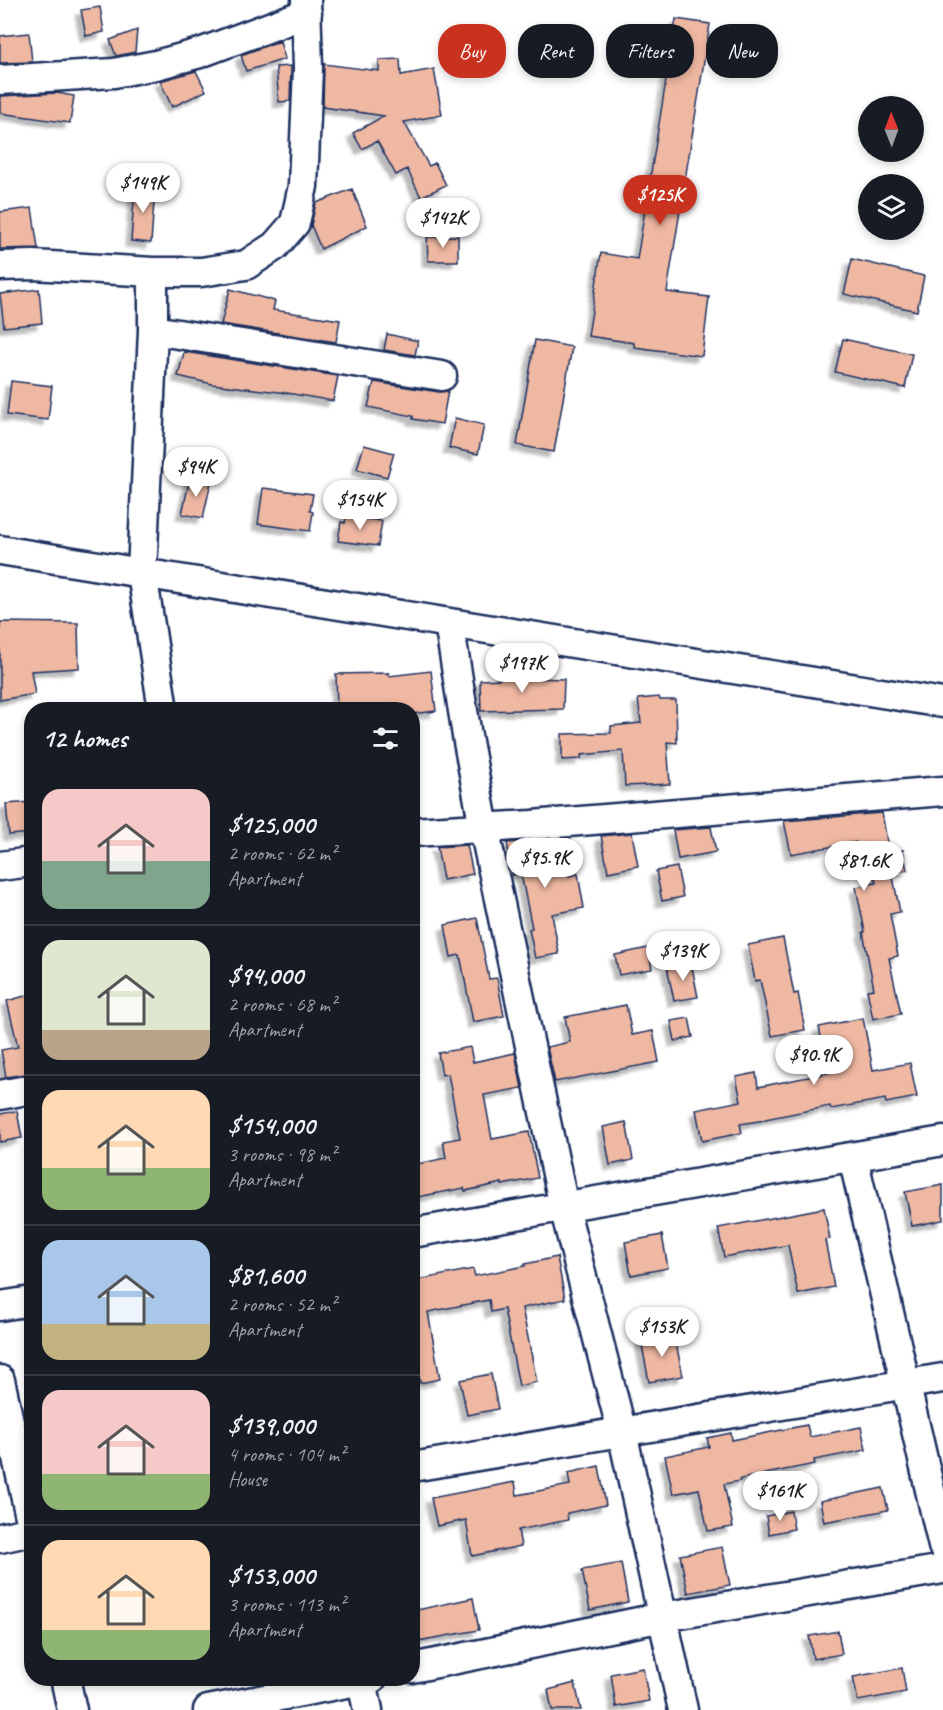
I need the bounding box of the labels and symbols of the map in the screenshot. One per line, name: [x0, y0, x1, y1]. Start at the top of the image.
north arrow: [858, 96, 924, 162]
pin: $149K: [101, 163, 185, 214]
pin: $125K: [618, 175, 702, 226]
pin: $142K: [401, 198, 485, 249]
pin: $94K: [160, 447, 232, 498]
pin: $154K: [318, 480, 402, 531]
pin: $197K: [480, 643, 564, 694]
pin: $95.9K: [496, 838, 594, 889]
pin: $81.6K: [815, 841, 913, 892]
pin: $139K: [641, 931, 725, 982]
pin: $90.9K: [765, 1035, 863, 1086]
pin: $153K: [620, 1307, 704, 1358]
pin: $161K: [738, 1471, 822, 1522]

